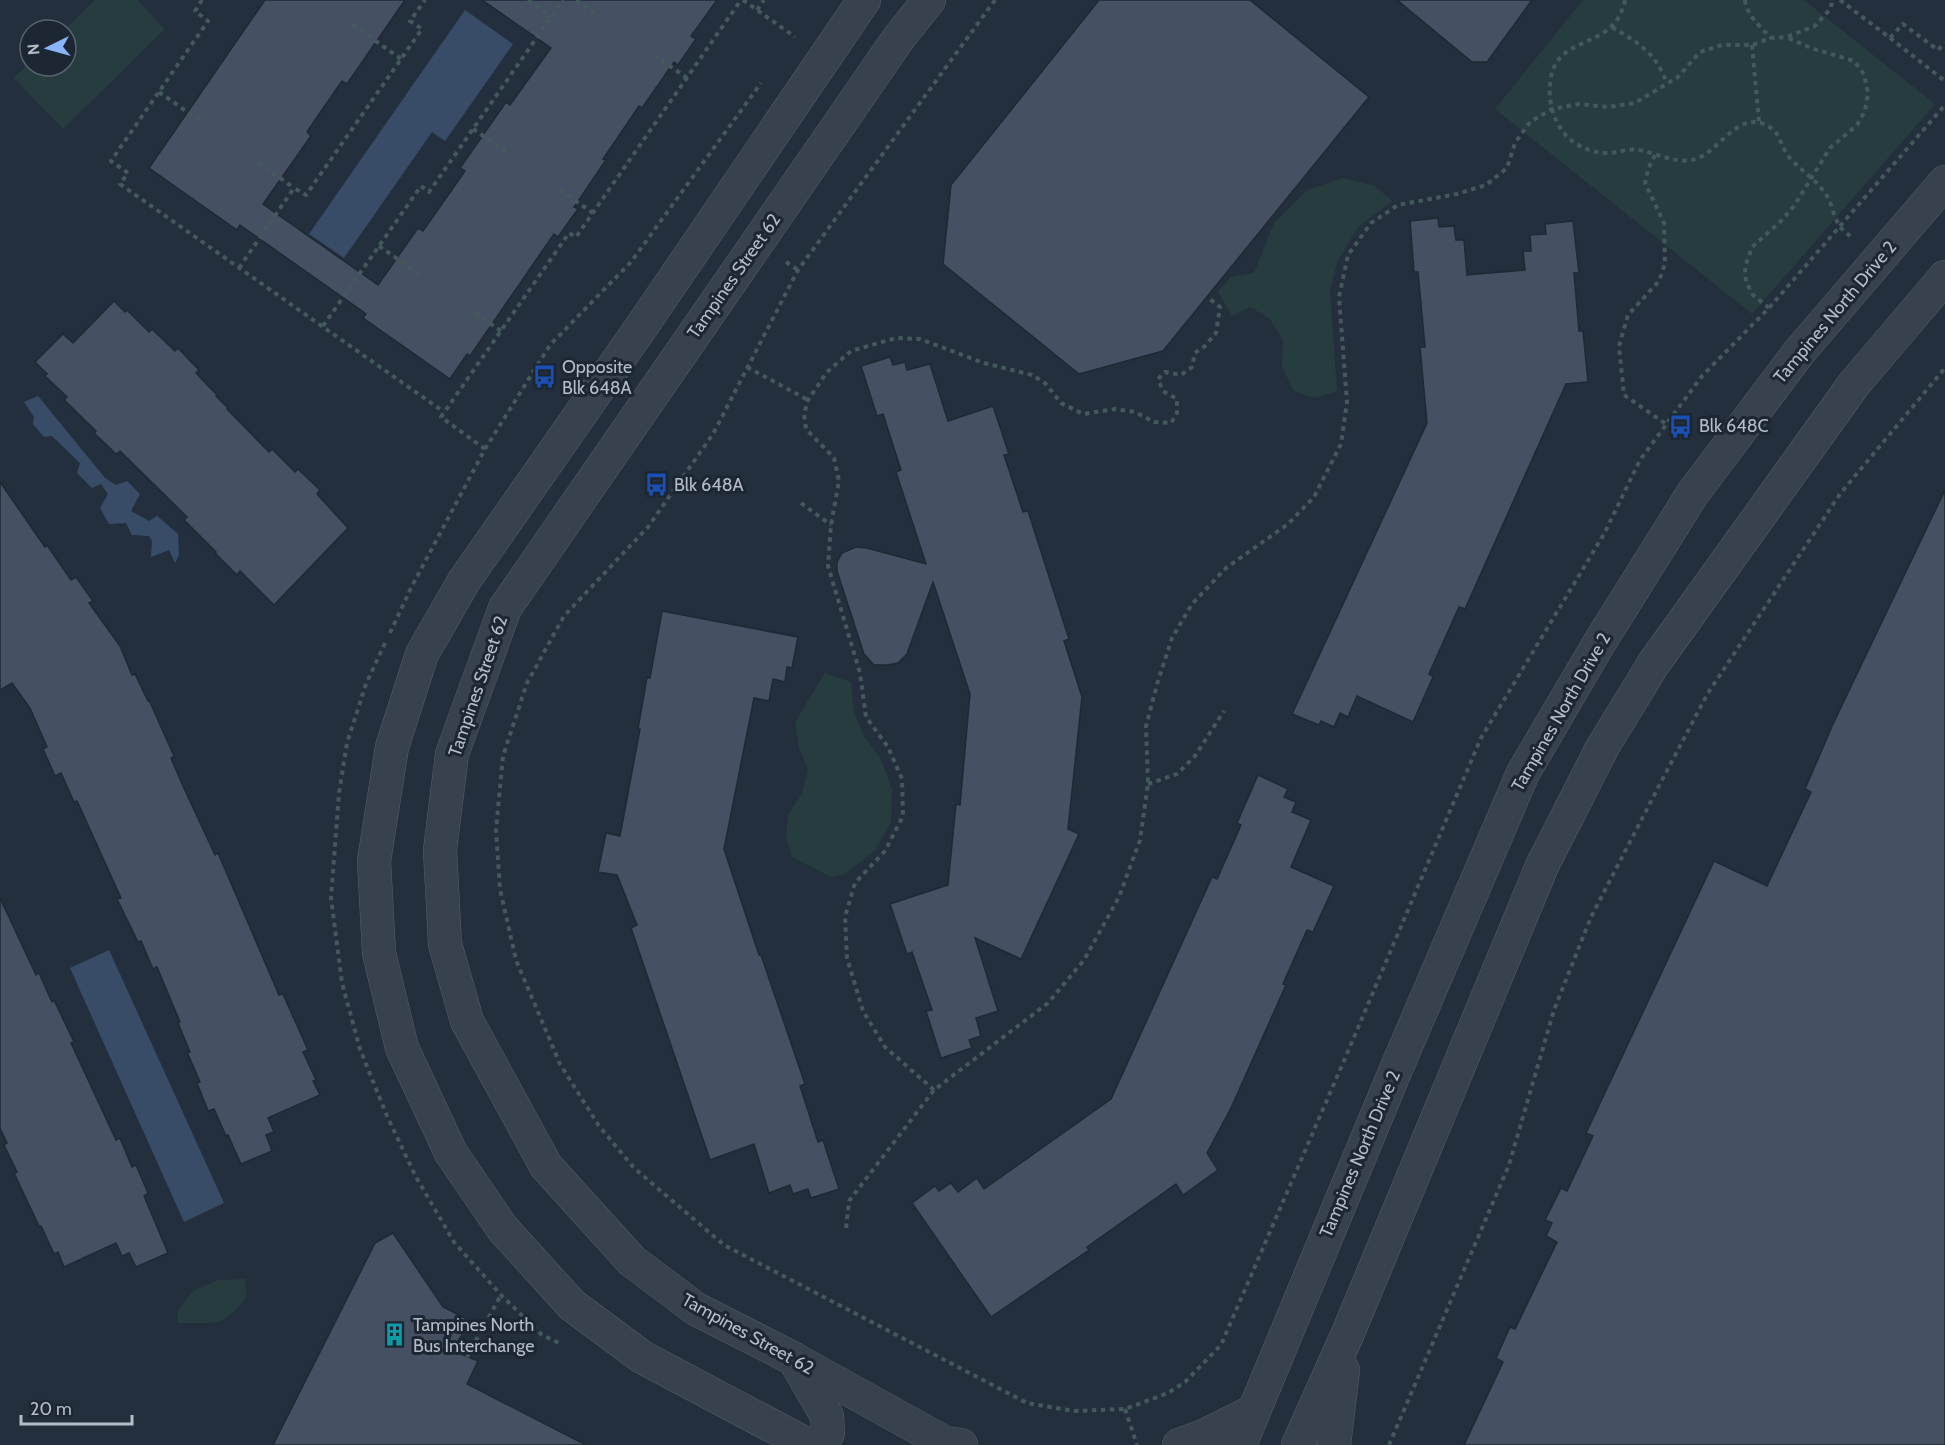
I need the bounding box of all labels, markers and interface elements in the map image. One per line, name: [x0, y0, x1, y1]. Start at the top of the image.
north arrow: [18, 18, 78, 78]
text: N: [24, 43, 44, 56]
street label: Tampines Street 62: [683, 209, 785, 343]
street label: Tampines North Drive 2: [1769, 236, 1901, 388]
place label: Opposite Blk 648A: [562, 356, 632, 399]
bus stop icon: Opposite Blk 648A: [531, 364, 557, 390]
bus stop icon: Blk 648C: [1668, 413, 1694, 439]
place label: Blk 648C: [1699, 415, 1769, 437]
bus stop icon: Blk 648A: [643, 472, 669, 498]
place label: Blk 648A: [674, 474, 744, 496]
street label: Tampines Street 62: [444, 613, 512, 759]
street label: Tampines North Drive 2: [1507, 629, 1615, 795]
street label: Tampines North Drive 2: [1315, 1067, 1405, 1241]
street label: Tampines Street 62: [678, 1289, 818, 1379]
place label: Tampines North Bus Interchange: [413, 1314, 534, 1357]
building icon: Tampines North Bus Interchange: [382, 1322, 408, 1348]
scale bar: [21, 1388, 132, 1426]
text: 20 m: [30, 1398, 72, 1420]

